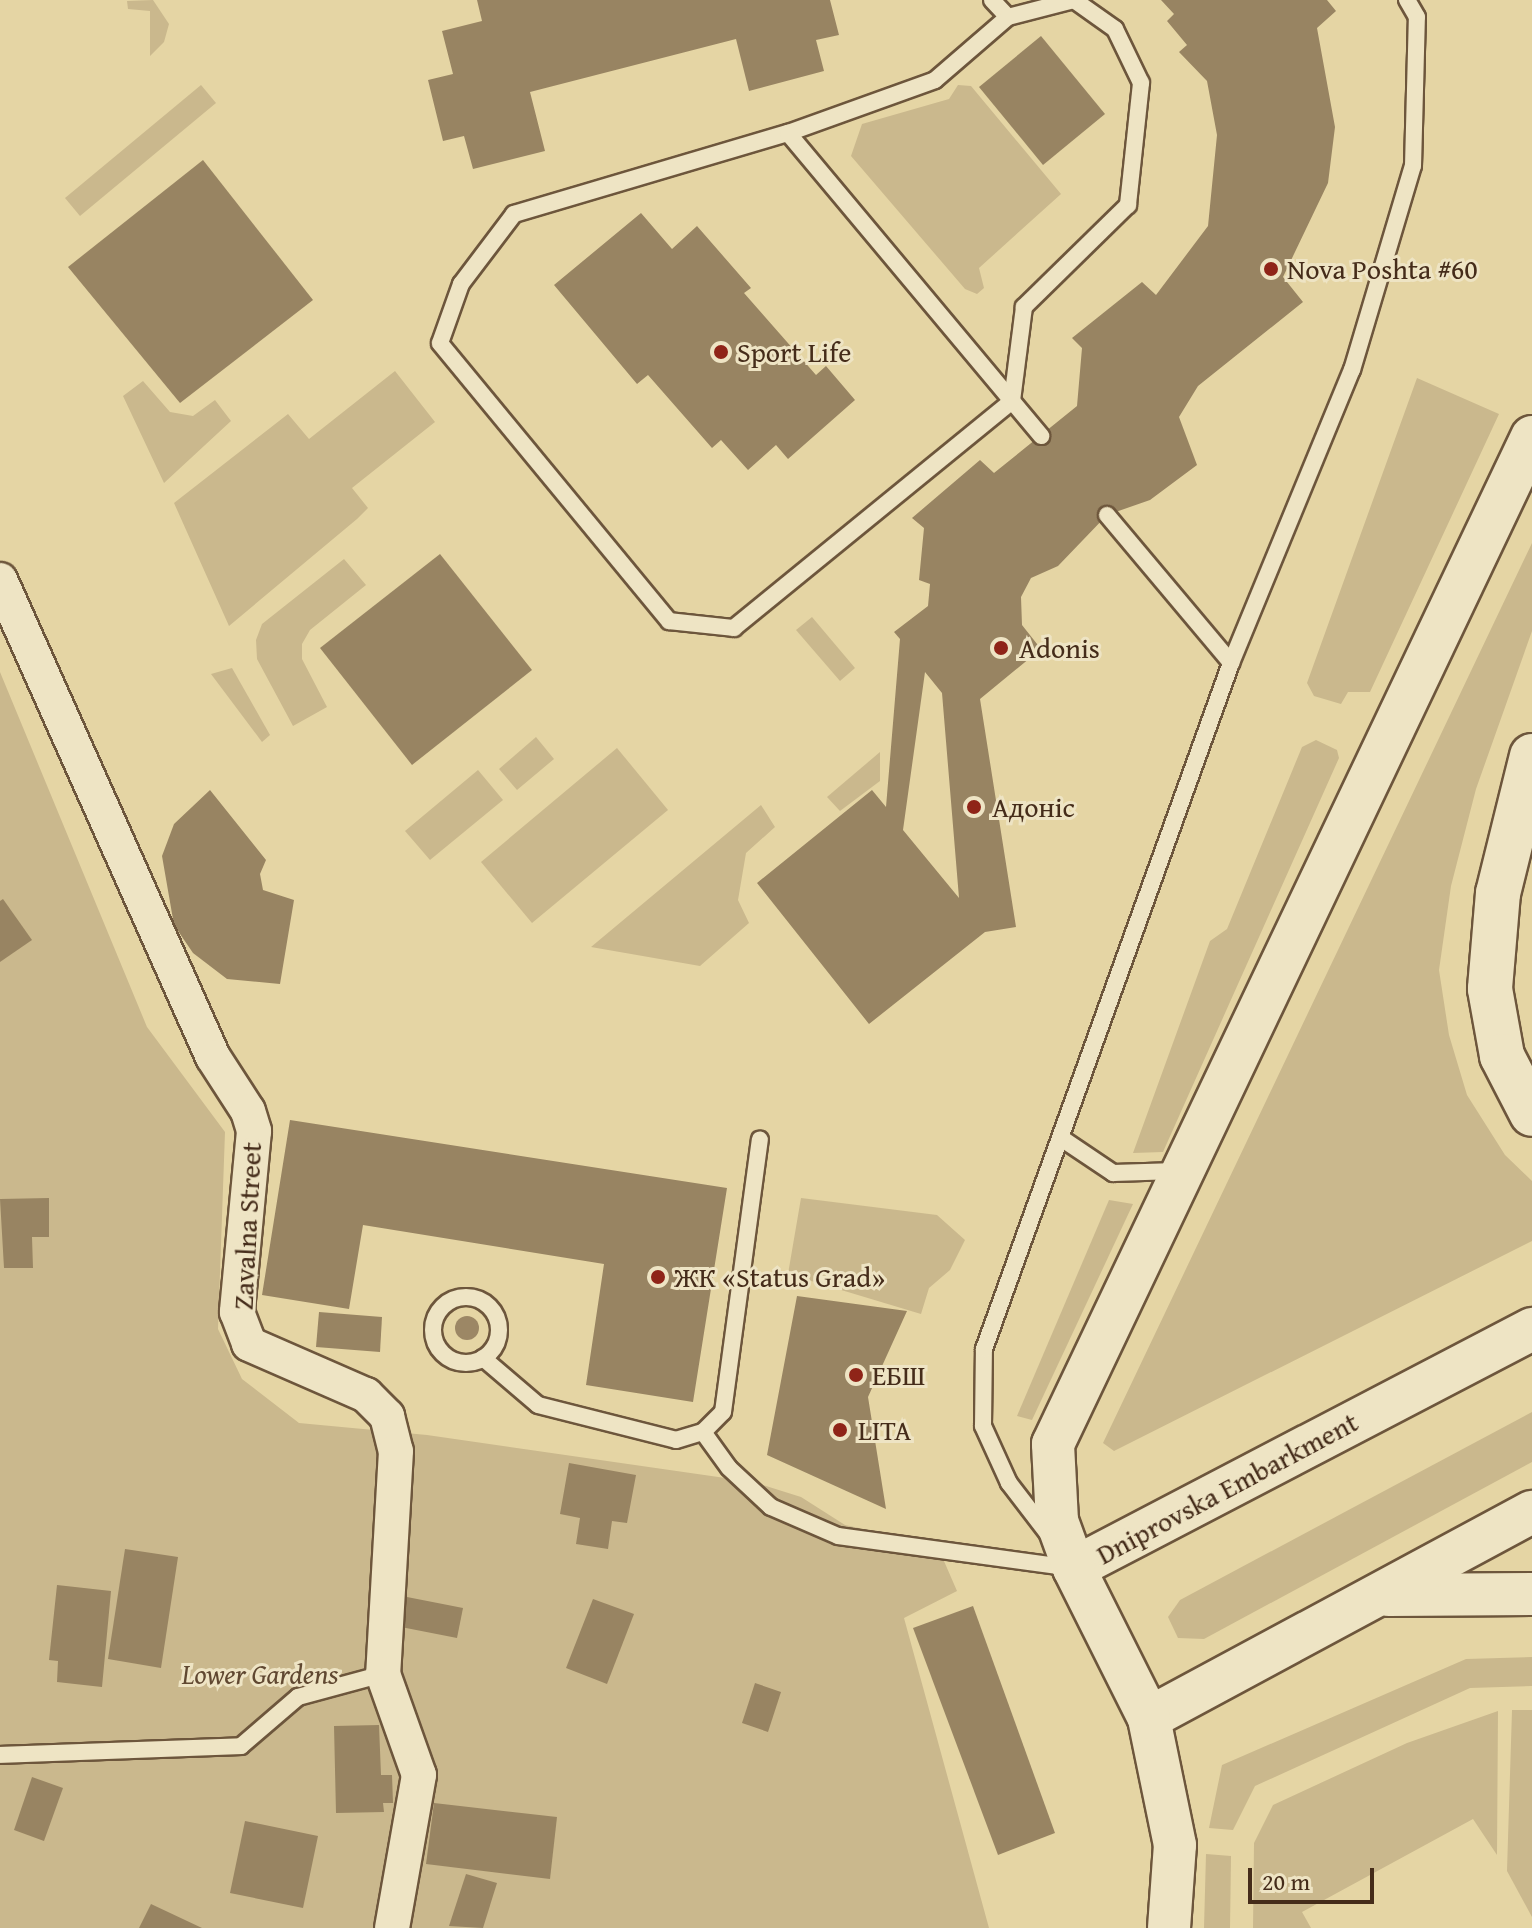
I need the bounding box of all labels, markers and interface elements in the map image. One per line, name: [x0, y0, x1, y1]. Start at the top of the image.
place label: Nova Poshta #60: [1287, 252, 1478, 286]
marker: Nova Poshta #60: [1262, 260, 1280, 278]
place label: Sport Life: [737, 335, 851, 369]
marker: Sport Life: [712, 343, 730, 361]
place label: Adonis: [1019, 631, 1100, 665]
marker: Adonis: [990, 637, 1012, 659]
place label: Адоніс: [992, 790, 1075, 824]
marker: Адоніс: [963, 796, 985, 818]
street label: Zavalna Street: [226, 1141, 268, 1311]
place label: ЖК «Status Grad»: [674, 1260, 885, 1294]
marker: ЖК «Status Grad»: [649, 1268, 667, 1286]
place label: ЕБШ: [872, 1358, 925, 1392]
marker: ЕБШ: [847, 1366, 865, 1384]
street label: Dniprovska Embarkment: [1090, 1405, 1364, 1571]
place label: LITA: [858, 1413, 911, 1447]
marker: LITA: [829, 1419, 851, 1441]
park label: Lower Gardens: [182, 1657, 338, 1691]
scale bar: [1252, 1852, 1378, 1902]
text: 20 m: [1262, 1864, 1310, 1899]

